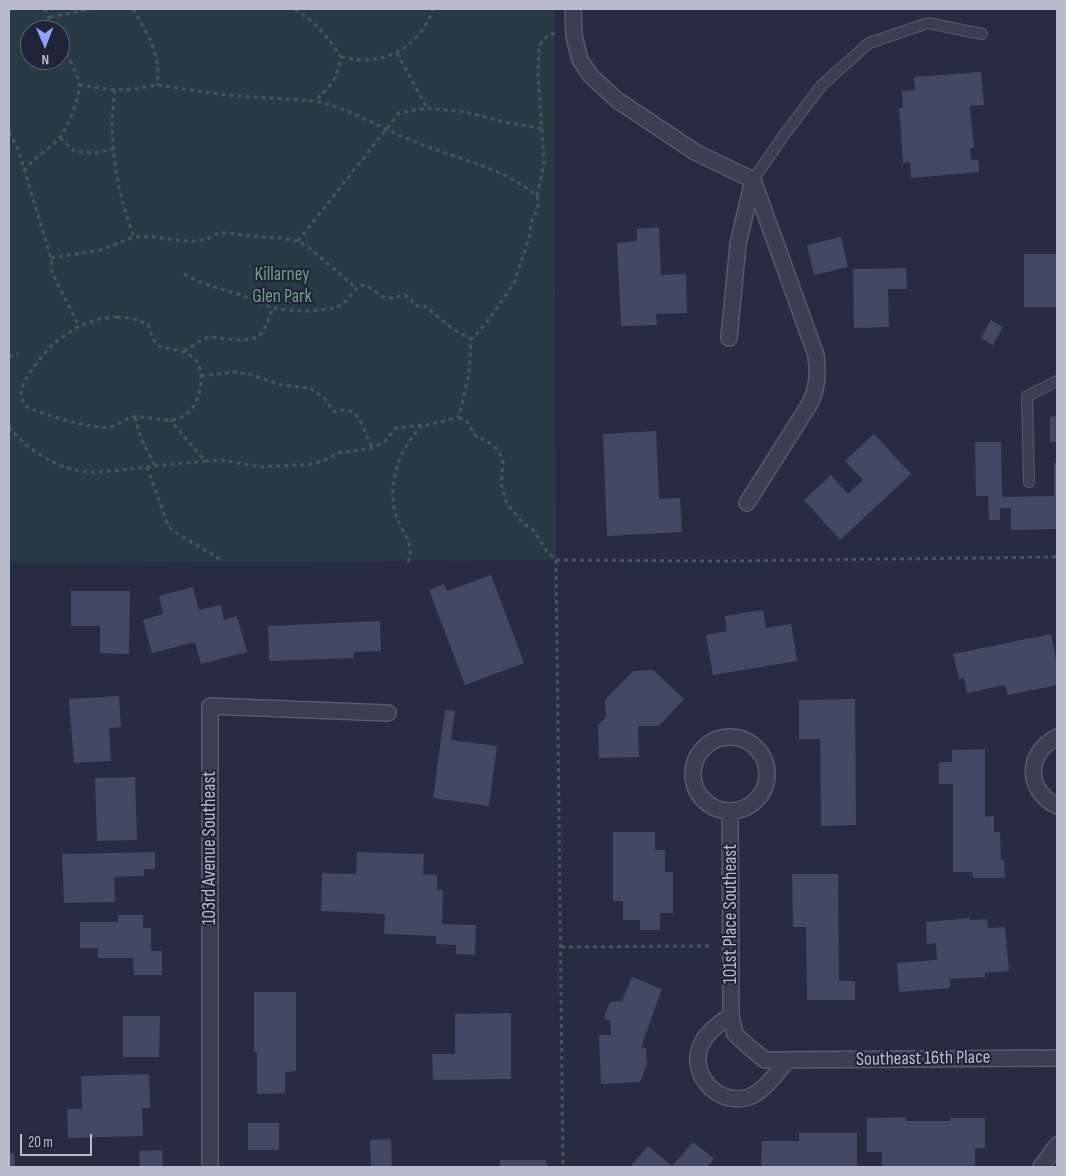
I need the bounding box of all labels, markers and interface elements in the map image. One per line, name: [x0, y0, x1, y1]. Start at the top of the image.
north arrow: [20, 20, 70, 70]
text: N: [41, 51, 49, 68]
park label: Killarney Glen Park: [252, 264, 312, 308]
street label: 103rd Avenue Southeast: [199, 771, 221, 925]
street label: 101st Place Southeast: [720, 844, 742, 984]
street label: Southeast 16th Place: [856, 1046, 990, 1072]
scale bar: [22, 1124, 95, 1156]
text: 20 m: [28, 1133, 53, 1152]

